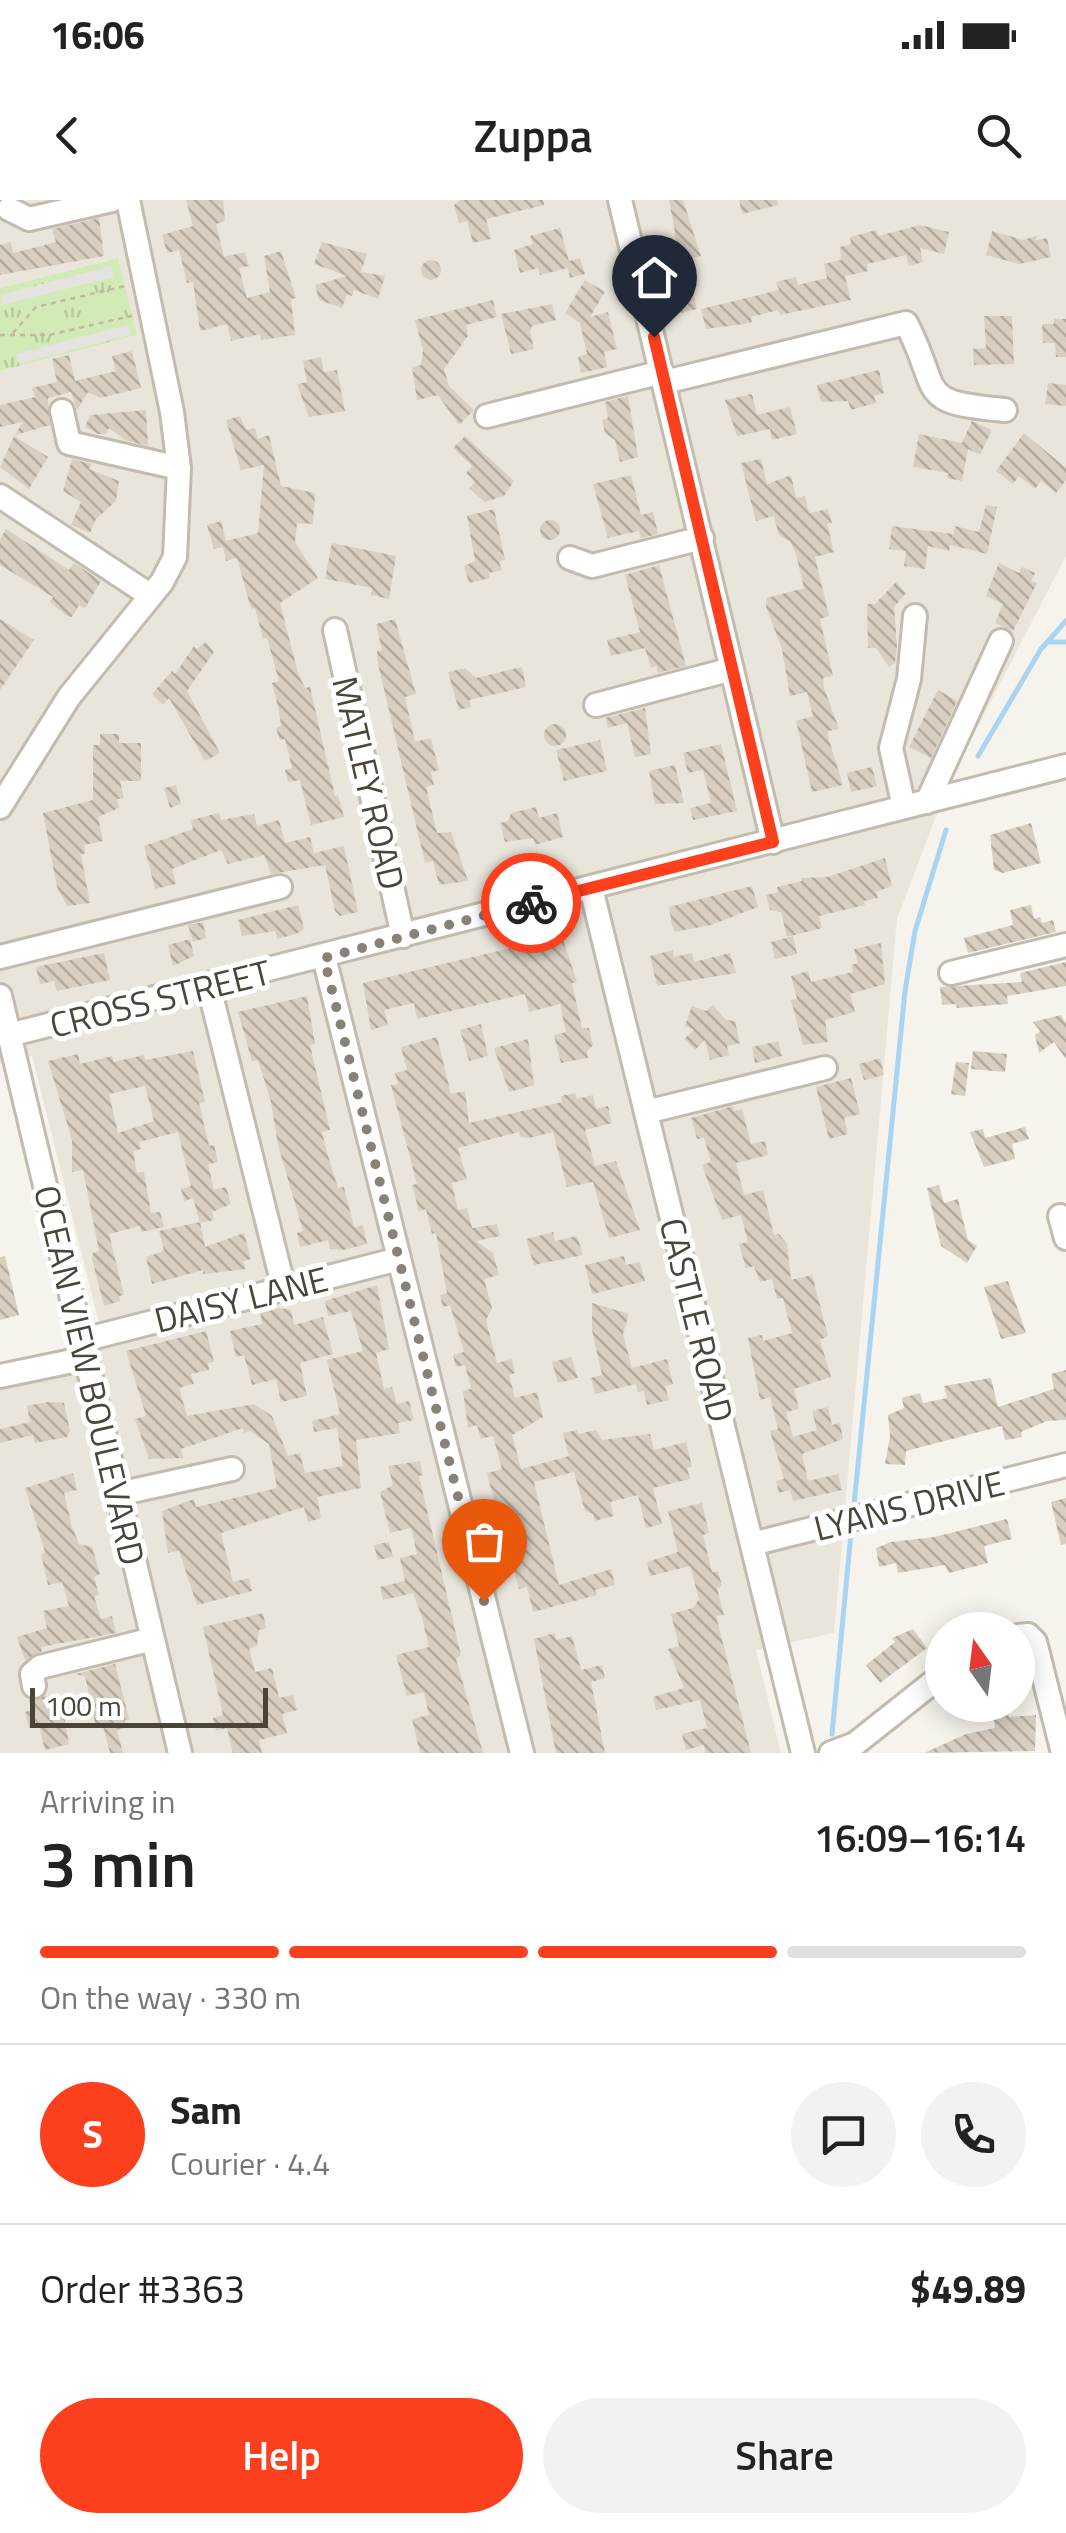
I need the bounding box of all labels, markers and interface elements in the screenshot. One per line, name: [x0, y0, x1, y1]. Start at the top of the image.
text: 16:06: [50, 6, 145, 64]
text: Zuppa: [473, 101, 593, 169]
icon: back: [40, 108, 95, 163]
icon: search: [971, 108, 1026, 163]
pin: [612, 235, 697, 338]
icon: home: [627, 250, 682, 305]
street label: MATLEY ROAD: [318, 671, 420, 895]
courier: [481, 853, 581, 953]
icon: bike: [504, 876, 559, 931]
street label: CROSS STREET: [44, 945, 276, 1051]
street label: OCEAN VIEW BOULEVARD: [20, 1180, 160, 1570]
street label: CASTLE ROAD: [646, 1212, 748, 1428]
street label: DAISY LANE: [149, 1251, 333, 1347]
street label: LYANS DRIVE: [808, 1455, 1010, 1555]
pin: [442, 1499, 527, 1602]
icon: bag: [457, 1514, 512, 1569]
north arrow: [925, 1612, 1035, 1722]
map controls: [925, 1612, 1035, 1722]
scale bar: [30, 1683, 268, 1728]
text: 100 m: [45, 1684, 122, 1727]
text: Arriving in: [40, 1777, 176, 1825]
text: 16:09–16:14: [814, 1809, 1026, 1867]
text: 3 min: [40, 1813, 196, 1912]
text: On the way · 330 m: [40, 1973, 301, 2021]
text: Sam: [170, 2081, 242, 2139]
button: chat: [791, 2082, 896, 2187]
button: phone: [921, 2082, 1026, 2187]
text: S: [82, 2105, 103, 2163]
text: Courier · 4.4: [170, 2139, 330, 2187]
text: Order #3363: [40, 2260, 245, 2318]
text: $49.89: [910, 2260, 1026, 2318]
button: Help: [40, 2398, 523, 2513]
button: Share: [543, 2398, 1026, 2513]

